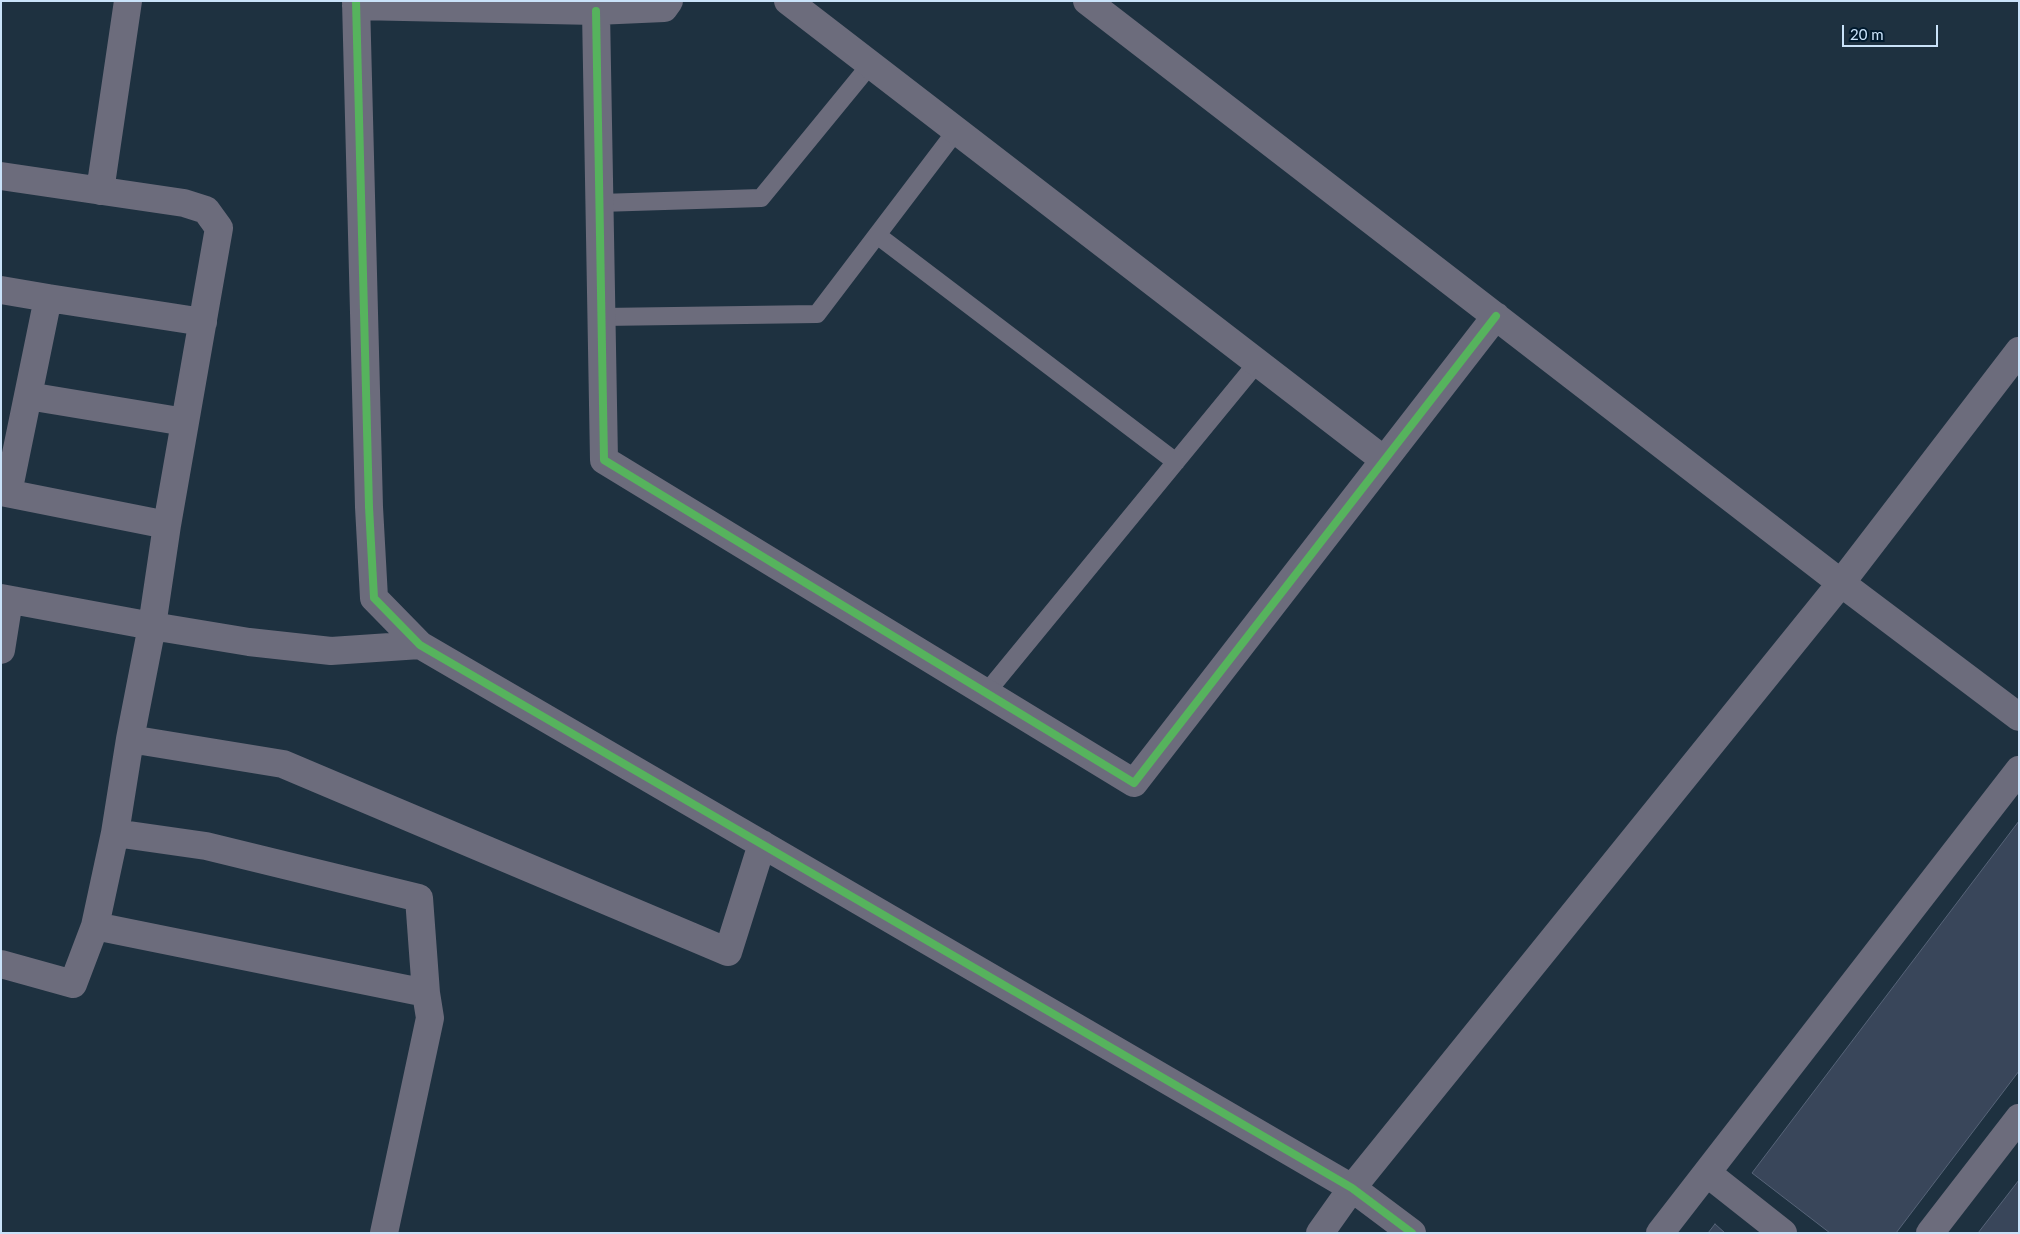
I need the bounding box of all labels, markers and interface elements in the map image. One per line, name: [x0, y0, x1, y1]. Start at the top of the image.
scale bar: [1845, 15, 1941, 47]
text: 20 m: [1850, 25, 1884, 43]

